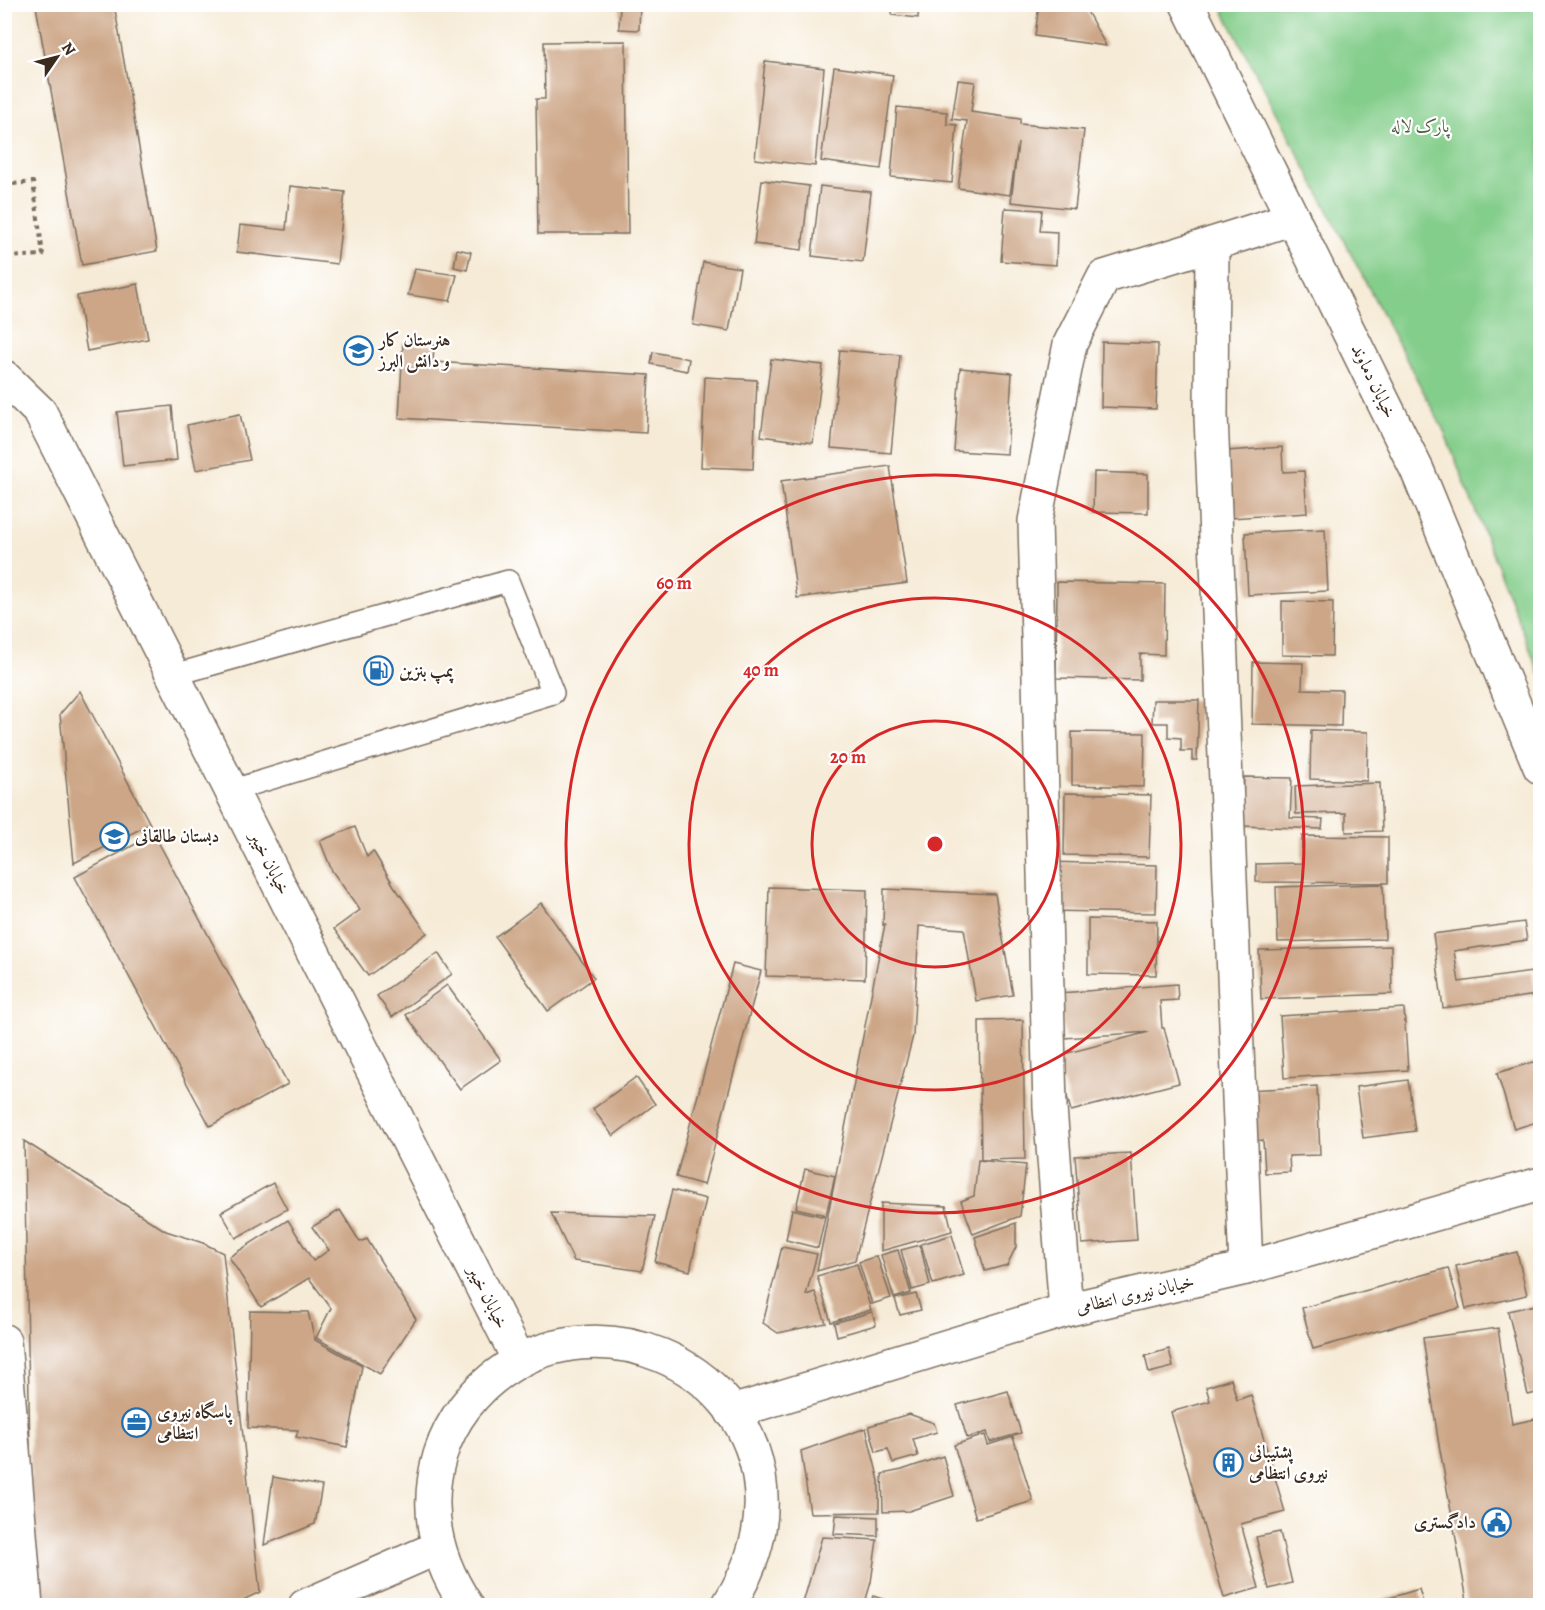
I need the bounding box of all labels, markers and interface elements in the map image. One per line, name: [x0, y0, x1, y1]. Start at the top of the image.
north arrow: [27, 27, 87, 87]
text: N: [56, 38, 81, 60]
park label: پارک لاله: [1391, 114, 1451, 139]
place label: هنرستان کار و دانش البرز: [377, 328, 450, 373]
school or university icon: هنرستان کار و دانش البرز: [342, 334, 374, 366]
street label: خیابان دماوند: [1346, 340, 1402, 422]
text: 60 m: [656, 571, 692, 595]
fuel station icon: پمپ بنزین: [362, 655, 394, 687]
text: 40 m: [743, 658, 779, 682]
place label: پمپ بنزین: [399, 659, 454, 684]
text: 20 m: [830, 745, 866, 769]
school or university icon: دبستان طالقانی: [98, 820, 130, 852]
place label: دبستان طالقانی: [134, 824, 219, 848]
street label: خیابان خیبر: [243, 826, 296, 899]
centre of rings: [925, 834, 945, 854]
street label: خیابان خیبر: [461, 1260, 514, 1333]
street label: خیابان نیروی انتظامی: [1073, 1269, 1197, 1319]
place label: پاسگاه نیروی انتظامی: [156, 1400, 233, 1445]
office icon: پاسگاه نیروی انتظامی: [120, 1406, 152, 1438]
place label: پشتیبانی نیروی انتظامی: [1248, 1440, 1328, 1485]
building icon: پشتیبانی نیروی انتظامی: [1212, 1446, 1244, 1478]
public building icon: دادگستری: [1481, 1506, 1513, 1538]
place label: دادگستری: [1414, 1510, 1476, 1534]

